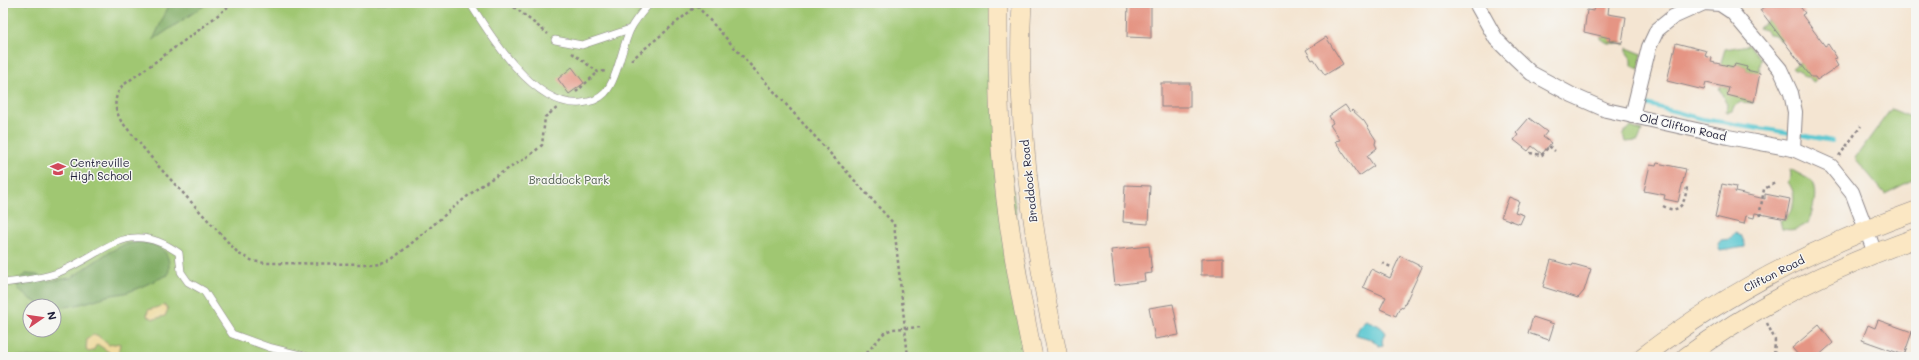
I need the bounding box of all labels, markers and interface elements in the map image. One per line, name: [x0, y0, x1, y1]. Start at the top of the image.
street label: Old Clifton Road: [1638, 109, 1728, 144]
street label: Braddock Road: [1017, 139, 1040, 223]
place label: Centreville High School: [70, 155, 132, 183]
school or university icon: Centreville High School: [49, 160, 67, 178]
park label: Braddock Park: [529, 172, 609, 187]
street label: Clifton Road: [1741, 252, 1807, 295]
north arrow: [22, 298, 62, 338]
text: N: [44, 310, 60, 321]

